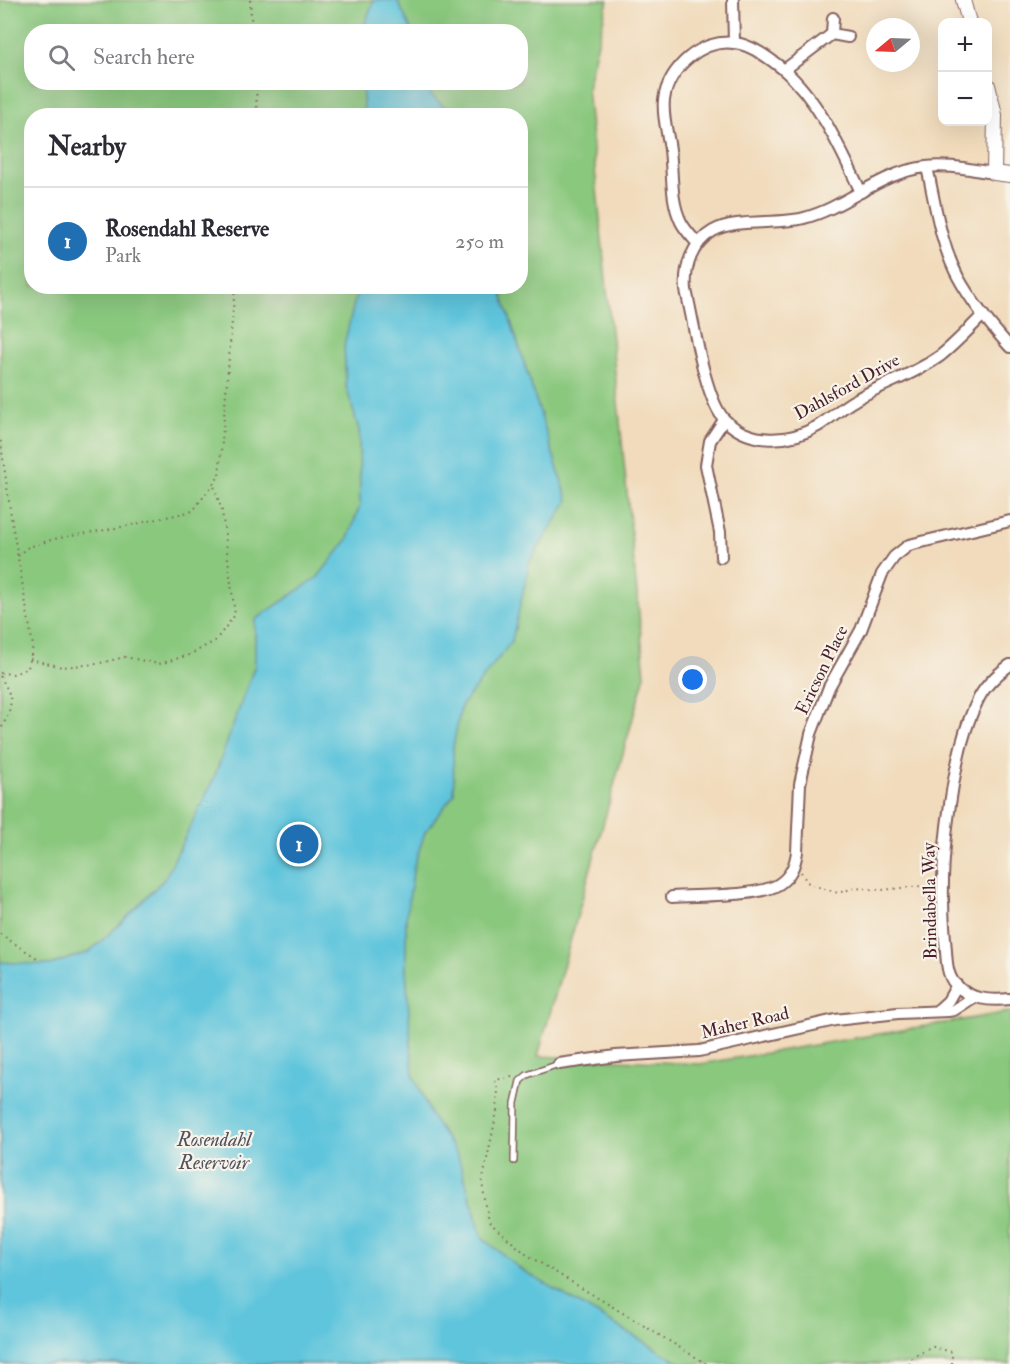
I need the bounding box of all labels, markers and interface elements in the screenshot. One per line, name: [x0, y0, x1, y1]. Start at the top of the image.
north arrow: [866, 18, 920, 72]
map controls: [938, 18, 992, 126]
button: +: [938, 18, 992, 72]
search box: [24, 24, 528, 90]
icon: search: [45, 41, 78, 74]
text: Search here: [93, 43, 195, 71]
button: −: [938, 72, 992, 126]
text: Nearby: [48, 131, 126, 163]
text: Rosendahl Reserve: [105, 215, 269, 243]
text: 1: [64, 229, 71, 254]
text: 250 m: [455, 229, 504, 254]
text: Park: [105, 243, 141, 268]
street label: Dahlsford Drive: [790, 348, 904, 425]
street label: Ericson Place: [790, 621, 854, 719]
your location: [678, 665, 707, 694]
pin: 1: [280, 822, 318, 866]
street label: Brindabella Way: [917, 841, 943, 960]
street label: Maher Road: [699, 1002, 791, 1044]
water label: Rosendahl Reservoir: [176, 1127, 253, 1175]

